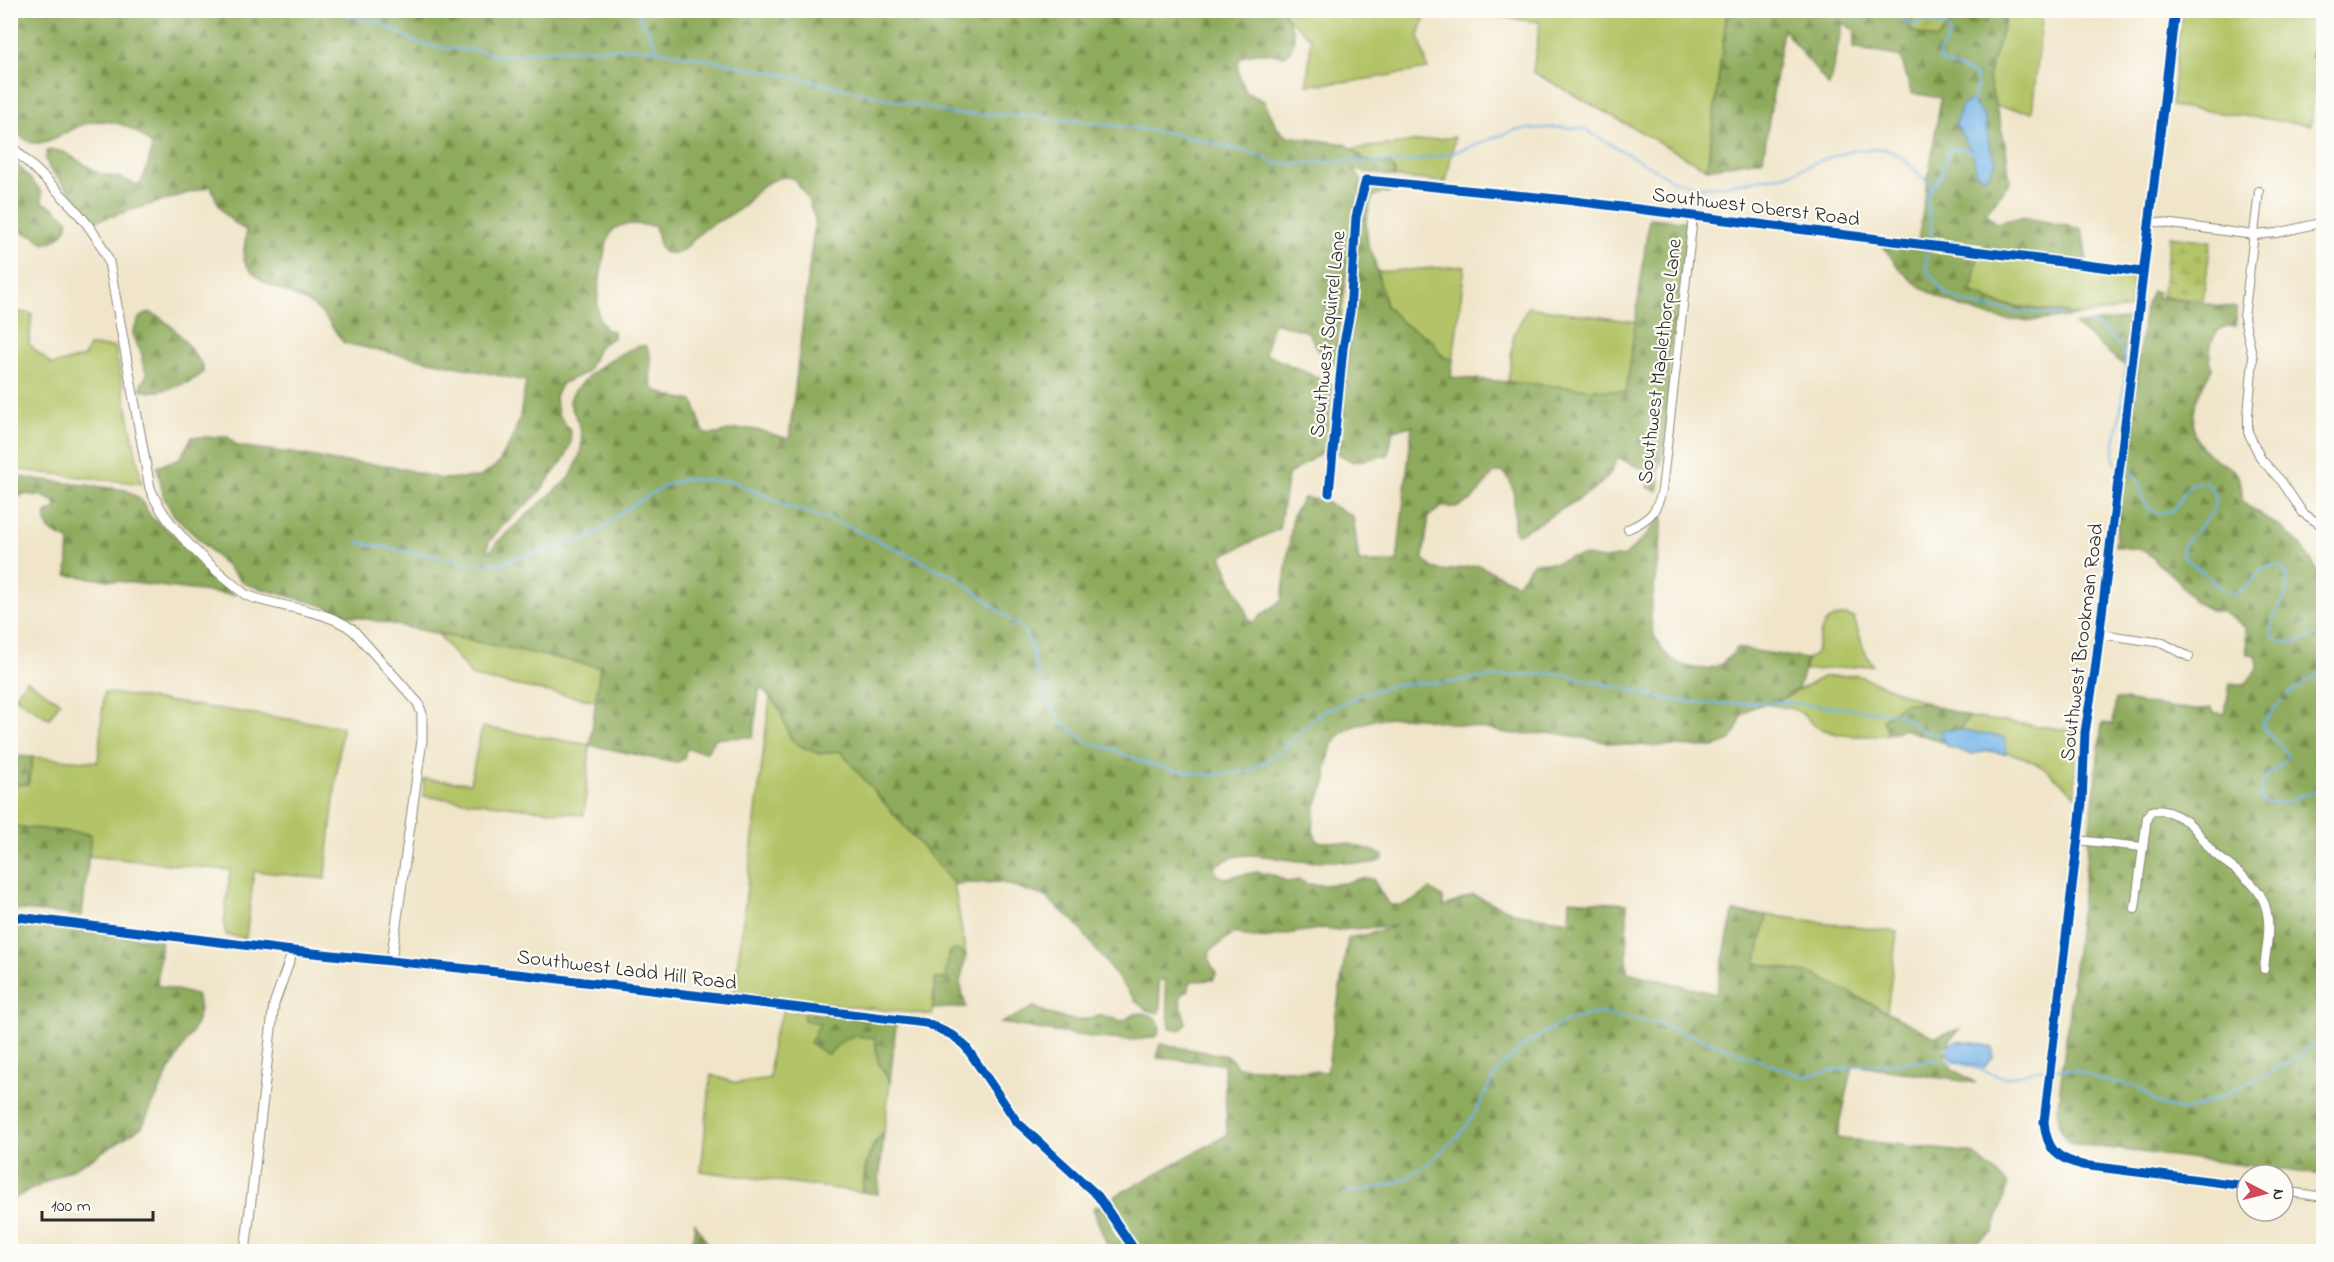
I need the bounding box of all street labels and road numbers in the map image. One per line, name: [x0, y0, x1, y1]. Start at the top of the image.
street label: Southwest Oberst Road: [1650, 180, 1862, 236]
street label: Southwest Squirrel Lane: [1303, 229, 1355, 439]
street label: Southwest Maplethorpe Lane: [1631, 236, 1691, 486]
street label: Southwest Brookman Road: [2054, 521, 2112, 763]
street label: Southwest Ladd Hill Road: [515, 943, 739, 999]

